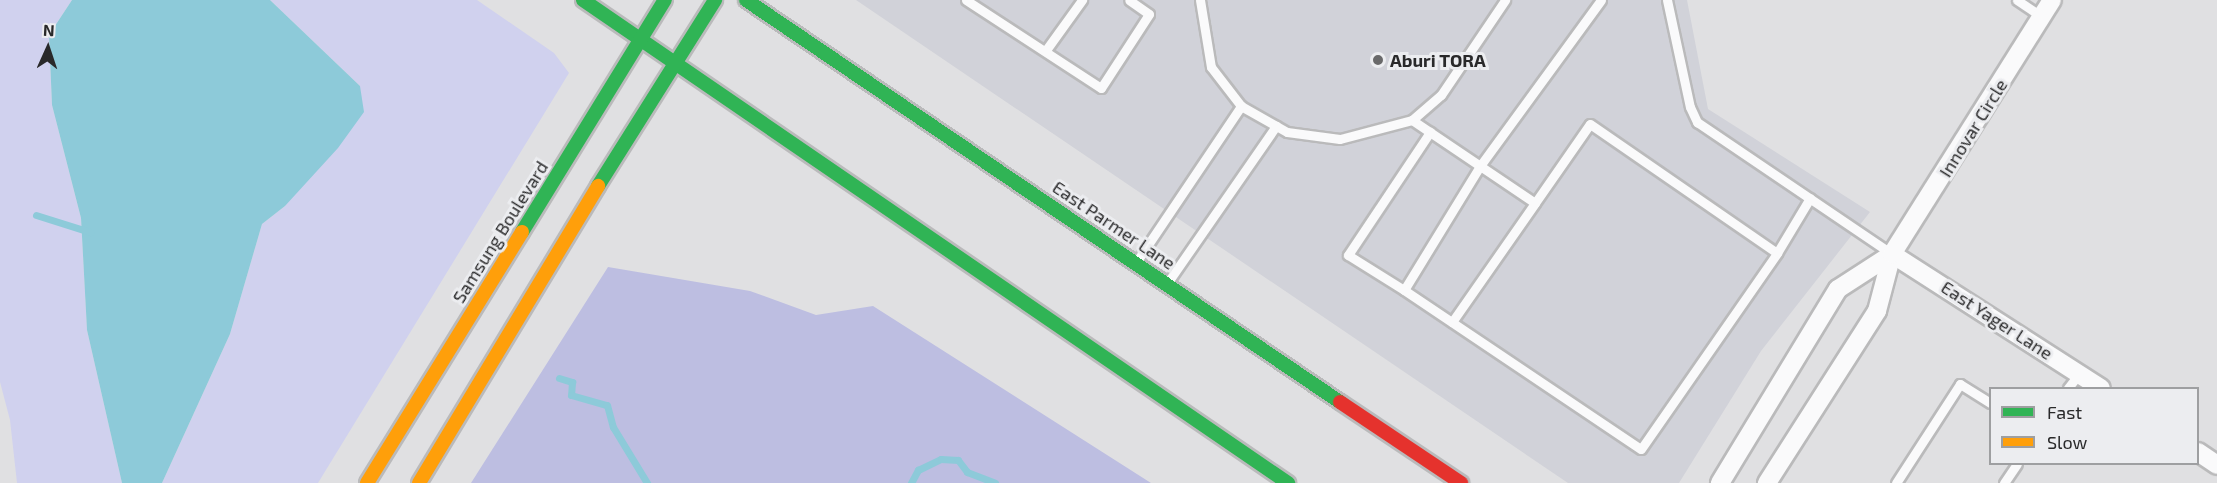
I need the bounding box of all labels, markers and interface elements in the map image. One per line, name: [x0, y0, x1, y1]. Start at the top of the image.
north arrow: [18, 18, 78, 78]
text: N: [43, 20, 55, 39]
place label: Aburi TORA: [1390, 49, 1486, 71]
marker: Aburi TORA: [1371, 53, 1385, 67]
street label: Innovar Circle: [1934, 75, 2012, 181]
street label: Samsung Boulevard: [448, 157, 552, 307]
street label: East Parmer Lane: [1048, 176, 1180, 274]
street label: East Yager Lane: [1937, 276, 2057, 364]
legend: [1989, 387, 2199, 465]
text: Fast: [2047, 401, 2082, 423]
text: Slow: [2047, 431, 2087, 453]

